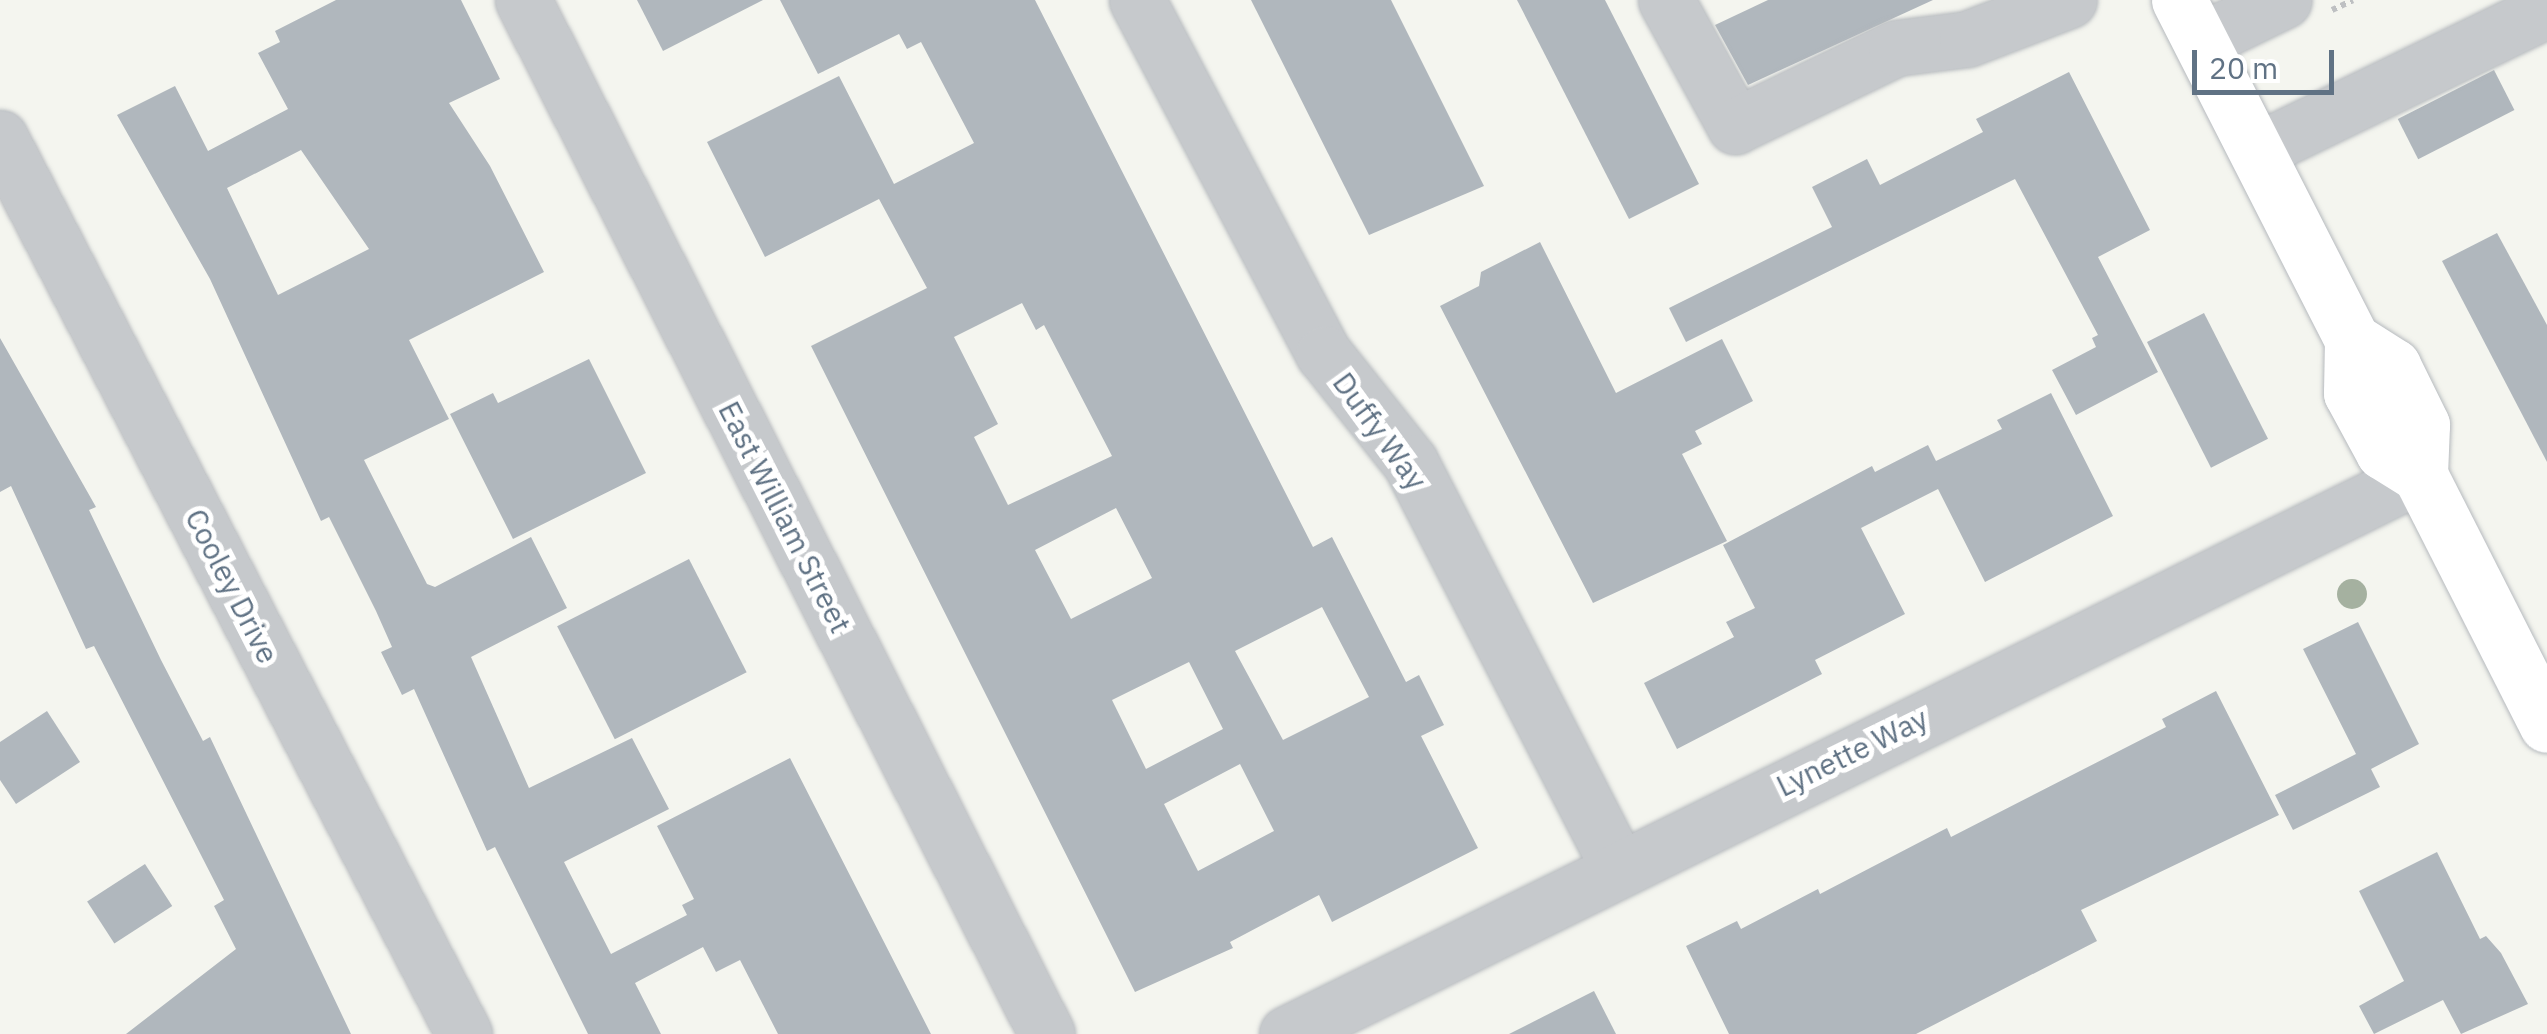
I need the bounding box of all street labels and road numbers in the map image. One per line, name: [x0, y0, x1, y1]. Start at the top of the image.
street label: Duffy Way: [1325, 365, 1435, 497]
street label: East William Street: [711, 395, 859, 639]
street label: Cooley Drive: [178, 503, 286, 669]
street label: Lynette Way: [1770, 700, 1934, 804]

